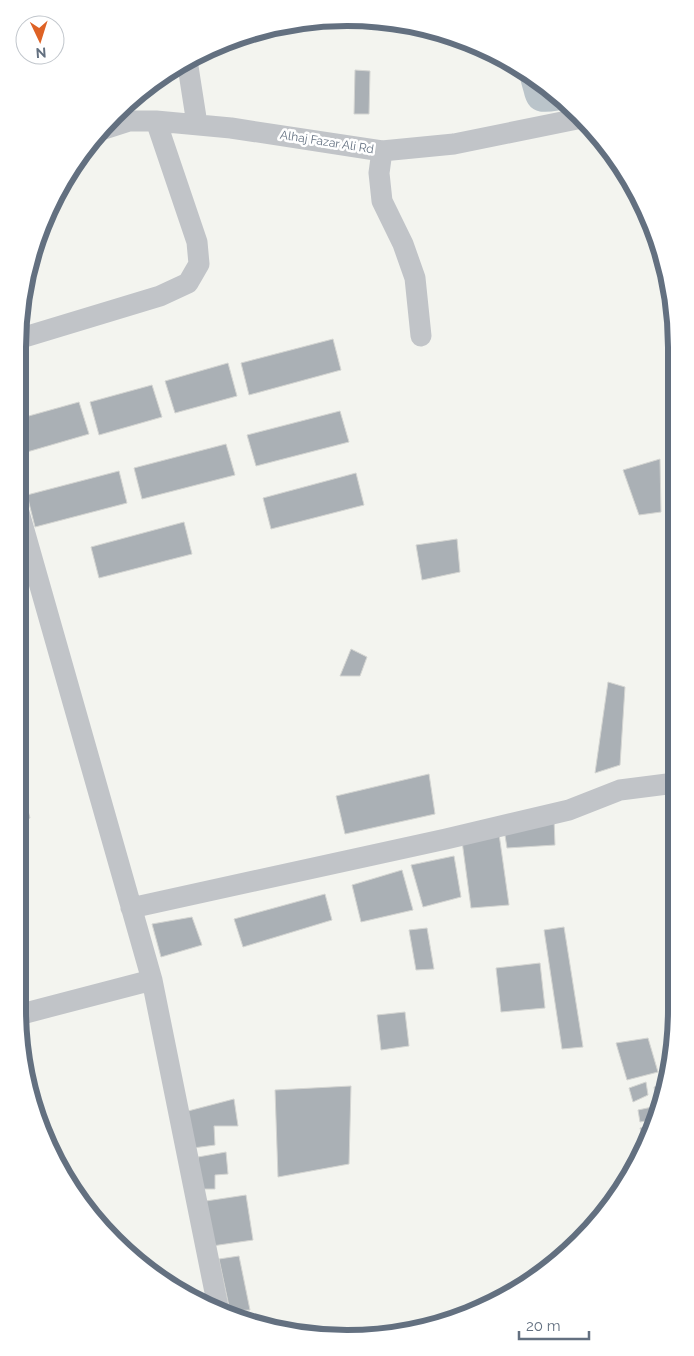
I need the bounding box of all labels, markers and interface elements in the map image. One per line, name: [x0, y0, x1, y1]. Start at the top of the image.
north arrow: [15, 15, 65, 65]
text: N: [35, 45, 47, 61]
street label: Alhaj Fazar Ali Rd: [279, 128, 375, 156]
scale bar: [519, 1308, 589, 1340]
text: 20 m: [526, 1317, 561, 1335]

